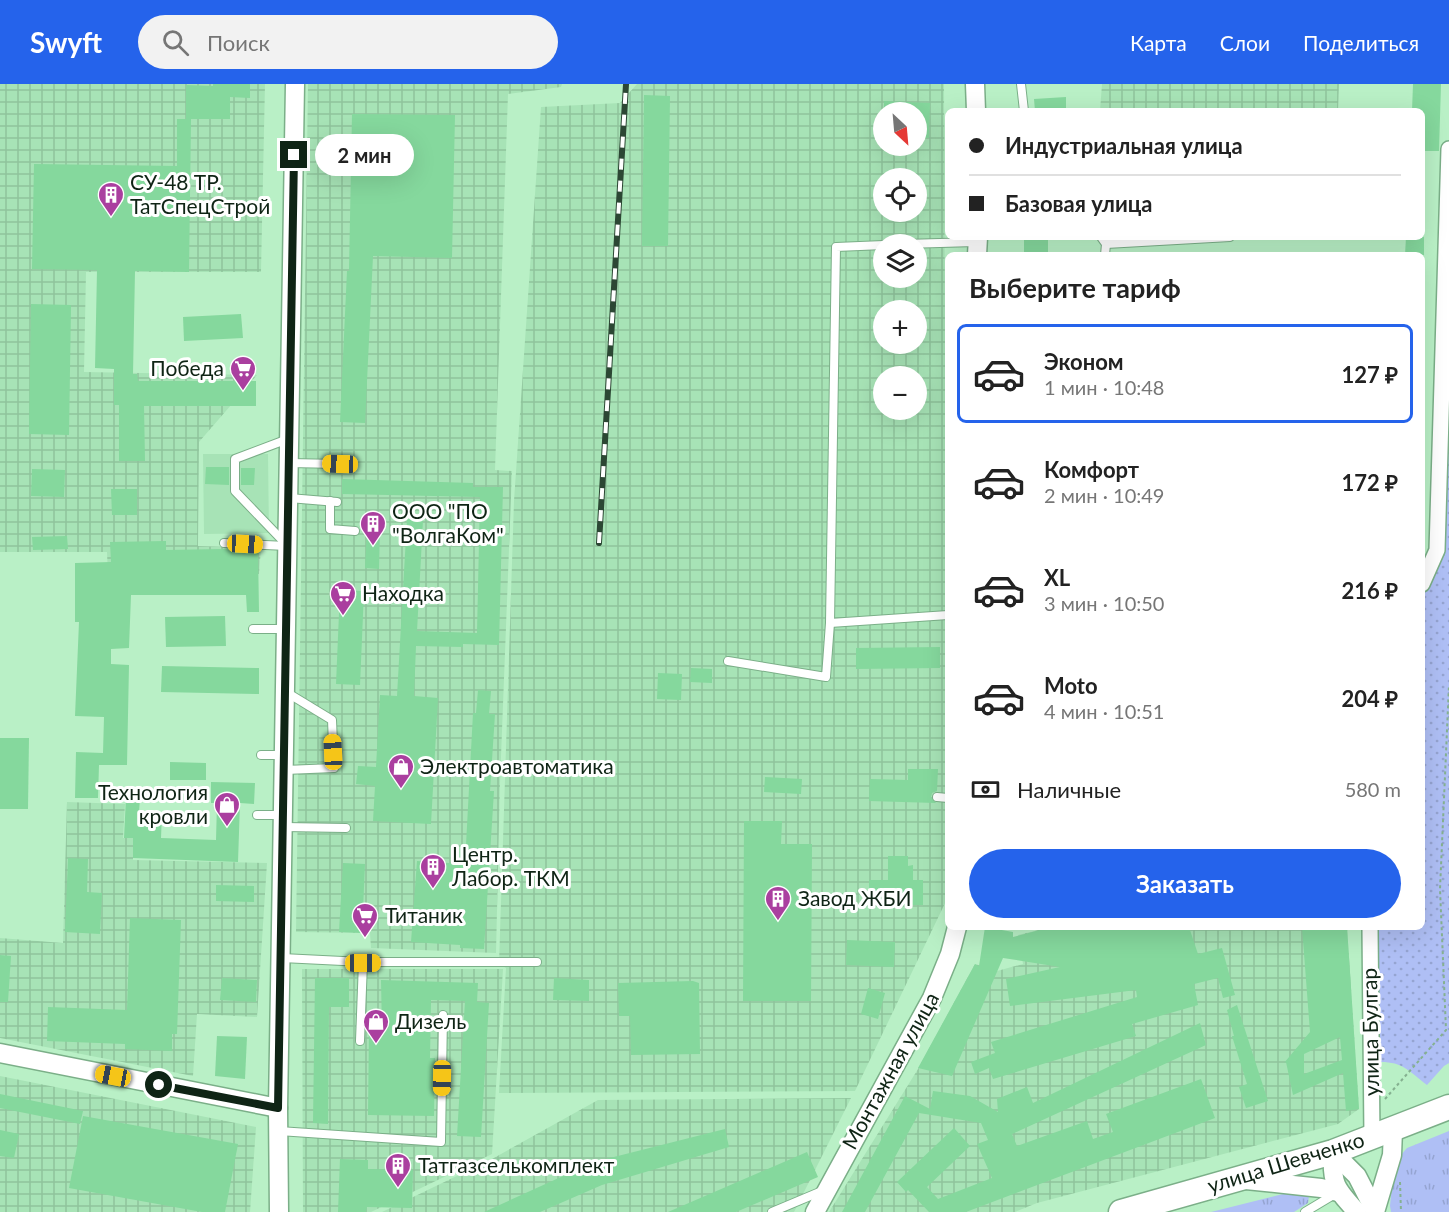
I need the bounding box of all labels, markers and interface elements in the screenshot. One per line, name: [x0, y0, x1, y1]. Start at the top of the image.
search box: [138, 15, 558, 69]
text: Swyft: [30, 25, 102, 59]
icon: search: [159, 26, 192, 59]
text: Поиск: [207, 29, 270, 56]
text: Карта: [1130, 30, 1187, 55]
text: Слои: [1220, 30, 1270, 55]
text: Поделиться: [1303, 30, 1419, 55]
north arrow: [873, 102, 927, 156]
map controls: [873, 102, 927, 420]
text: Индустриальная улица: [1005, 132, 1243, 159]
callout: 2 мин: [315, 134, 414, 176]
route end: [280, 141, 307, 168]
text: 2 мин: [338, 143, 391, 167]
button: locate: [873, 168, 927, 222]
place label: СУ-48 ТР. ТатСпецСтрой: [130, 169, 270, 218]
building icon: СУ-48 ТР. ТатСпецСтрой: [96, 180, 126, 218]
text: Базовая улица: [1005, 190, 1153, 217]
button: layers: [873, 234, 927, 288]
text: Выберите тариф: [969, 271, 1181, 304]
button: +: [873, 300, 927, 354]
icon: car: [972, 347, 1026, 401]
text: Эконом: [1044, 348, 1124, 375]
supermarket icon: Победа: [228, 354, 258, 392]
place label: Победа: [150, 355, 224, 380]
text: 127 ₽: [1342, 361, 1398, 388]
button: −: [873, 366, 927, 420]
text: 1 мин · 10:48: [1044, 375, 1164, 399]
car: [322, 454, 358, 474]
icon: car: [972, 455, 1026, 509]
text: Комфорт: [1044, 456, 1139, 483]
text: 172 ₽: [1342, 469, 1398, 496]
text: 2 мин · 10:49: [1044, 483, 1164, 507]
place label: ООО "ПО "ВолгаКом": [392, 498, 504, 547]
building icon: ООО "ПО "ВолгаКом": [358, 509, 388, 547]
car: [227, 534, 263, 554]
icon: car: [972, 563, 1026, 617]
text: XL: [1044, 564, 1070, 591]
text: 216 ₽: [1342, 577, 1398, 604]
supermarket icon: Находка: [328, 579, 358, 617]
place label: Находка: [362, 580, 444, 605]
text: 3 мин · 10:50: [1044, 591, 1164, 615]
icon: car: [972, 671, 1026, 725]
text: Moto: [1044, 672, 1098, 699]
text: 204 ₽: [1342, 685, 1398, 712]
text: 4 мин · 10:51: [1044, 699, 1164, 723]
car: [323, 734, 343, 770]
shop icon: Электроавтоматика: [386, 752, 416, 790]
place label: Электроавтоматика: [420, 753, 614, 778]
icon: cash: [969, 773, 1002, 806]
text: Наличные: [1017, 776, 1121, 803]
text: 580 m: [1345, 777, 1401, 801]
place label: Технология кровли: [98, 779, 208, 828]
shop icon: Технология кровли: [212, 790, 242, 828]
place label: Центр. Лабор. ТКМ: [451, 841, 570, 890]
button: Заказать: [969, 849, 1401, 918]
building icon: Центр. Лабор. ТКМ: [418, 852, 448, 890]
building icon: Завод ЖБИ: [763, 884, 793, 922]
place label: Завод ЖБИ: [798, 885, 912, 910]
supermarket icon: Титаник: [350, 901, 380, 939]
place label: Титаник: [385, 902, 463, 927]
car: [345, 954, 381, 972]
street label: улица Булгар: [1356, 968, 1383, 1096]
street label: Монтажная улица: [836, 987, 943, 1153]
shop icon: Дизель: [361, 1007, 391, 1045]
place label: Дизель: [395, 1008, 466, 1033]
car: [433, 1060, 451, 1096]
car: [94, 1064, 132, 1088]
route start: [145, 1071, 172, 1098]
street label: улица Шевченко: [1204, 1126, 1367, 1197]
building icon: Татгазселькомплект: [383, 1151, 413, 1189]
place label: Татгазселькомплект: [418, 1152, 615, 1177]

